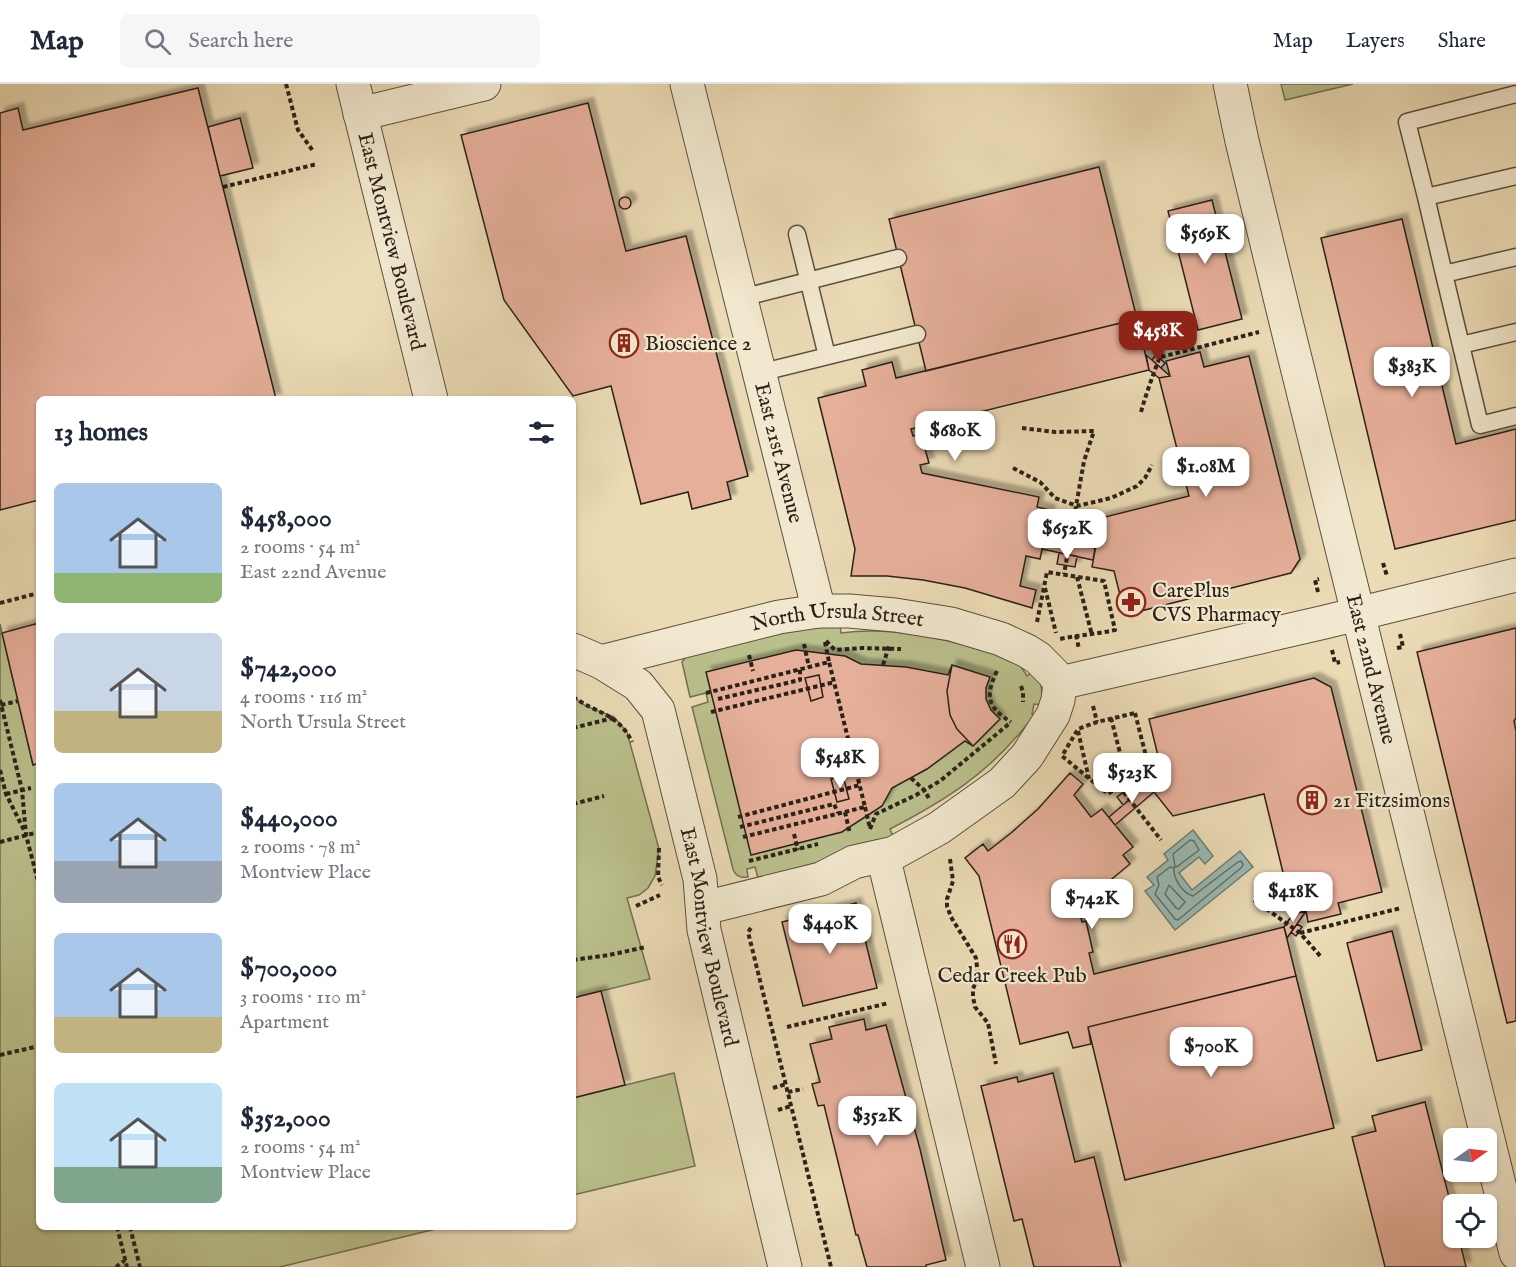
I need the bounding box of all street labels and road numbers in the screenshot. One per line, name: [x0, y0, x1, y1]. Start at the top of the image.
street label: East Montview Boulevard: [351, 130, 431, 354]
street label: East 21st Avenue: [747, 380, 809, 526]
street label: East 22nd Avenue: [1339, 592, 1402, 748]
street label: North Ursula Street: [748, 598, 926, 639]
street label: East Montview Boulevard: [673, 825, 744, 1050]

